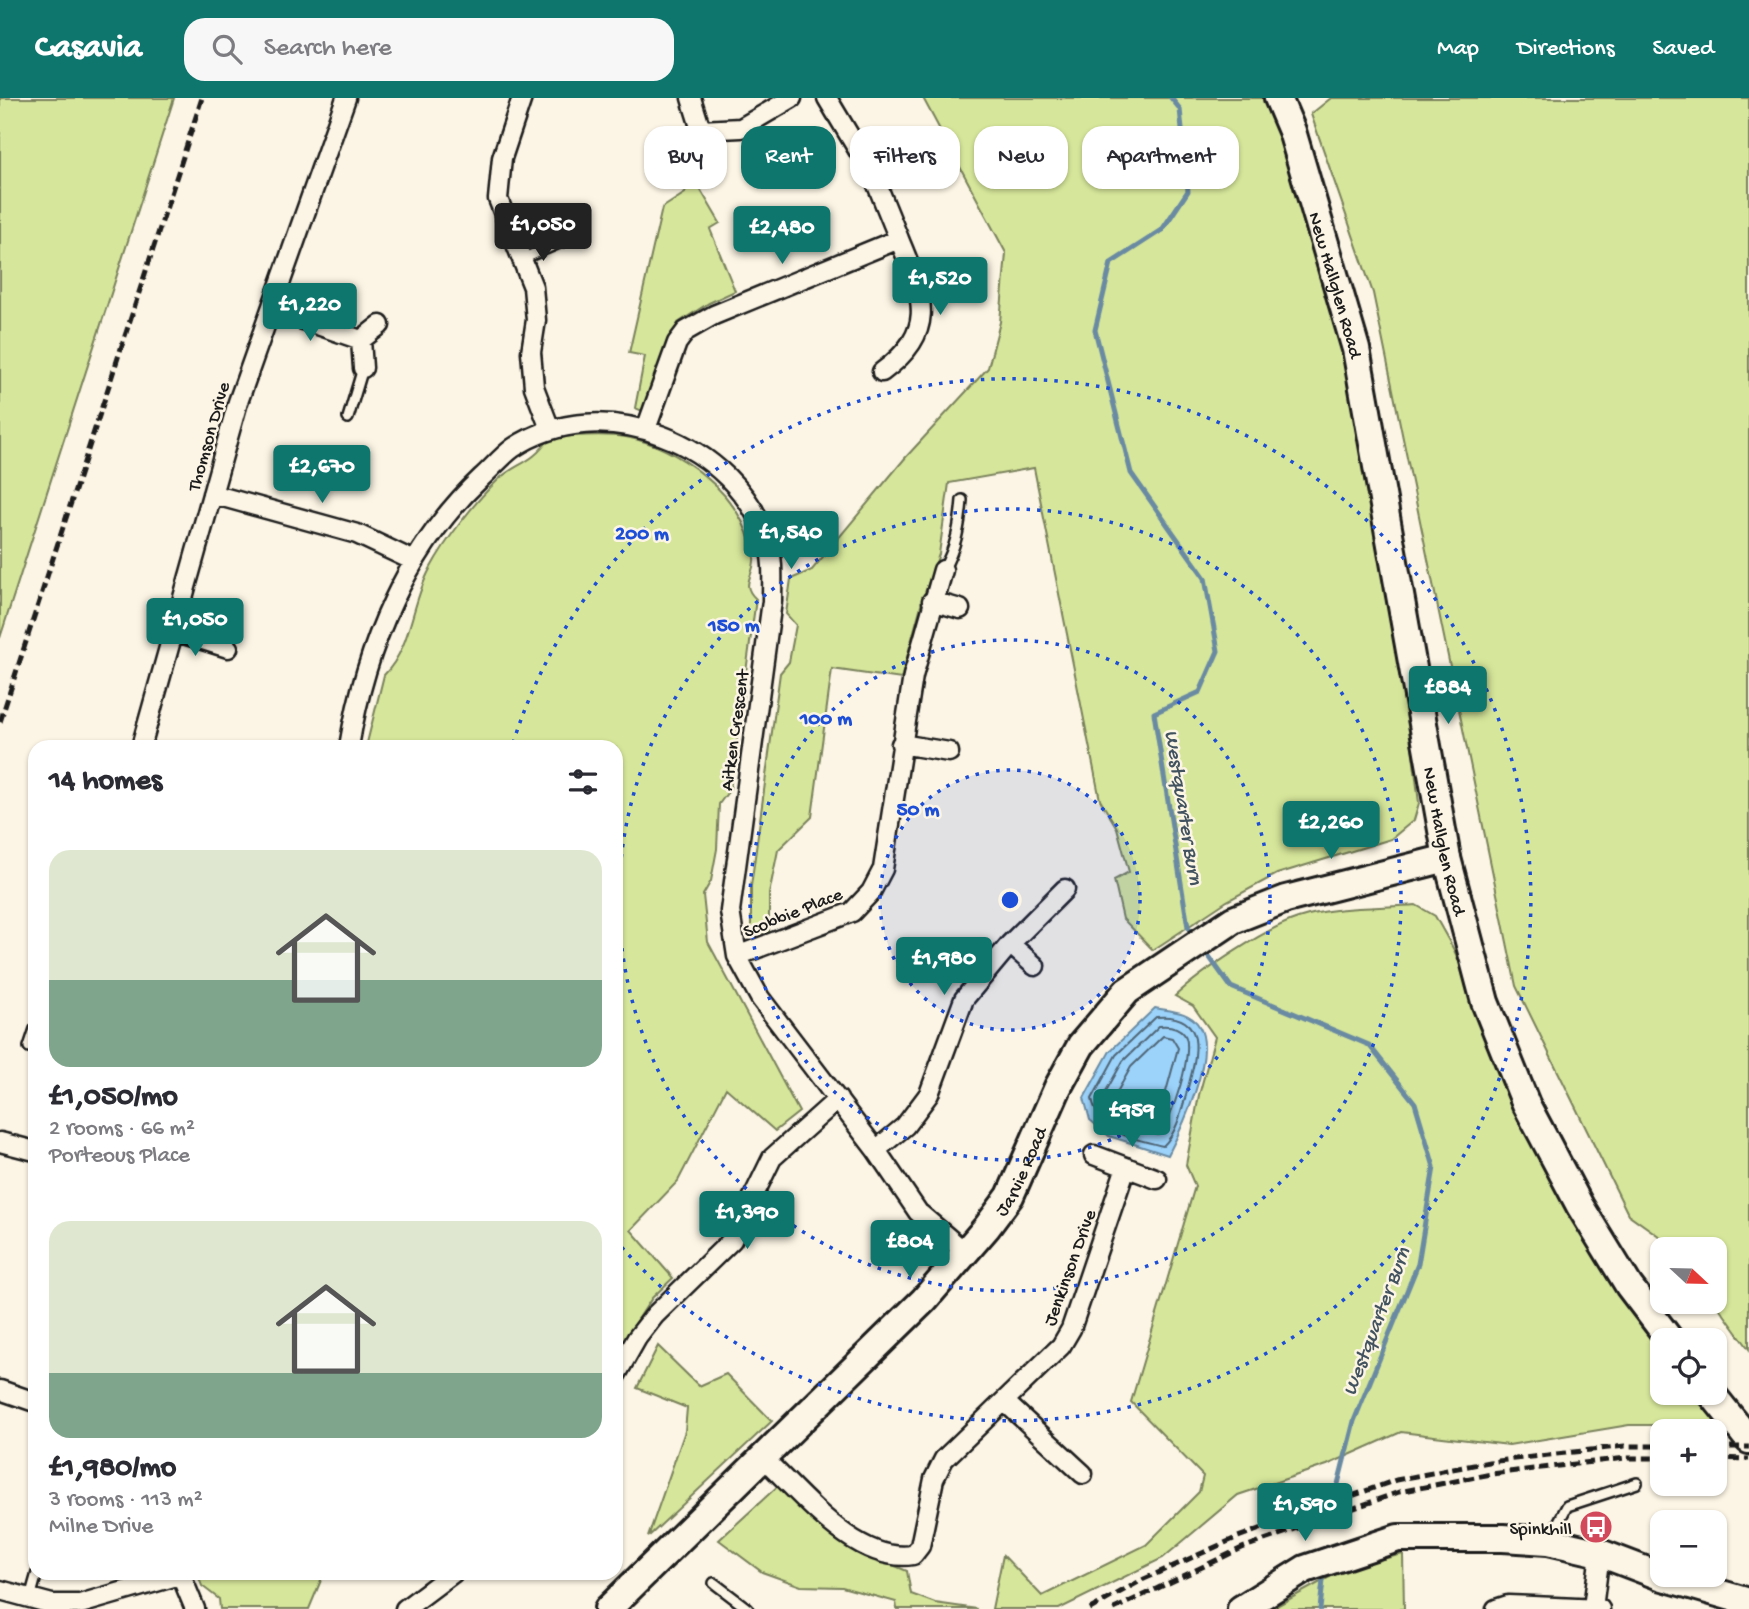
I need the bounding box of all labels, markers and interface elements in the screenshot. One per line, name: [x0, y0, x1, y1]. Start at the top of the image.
search box: [184, 18, 674, 81]
text: Casavia: [35, 30, 142, 68]
icon: search: [208, 30, 246, 68]
text: Search here: [264, 34, 392, 65]
text: Map: [1437, 35, 1479, 64]
text: Directions: [1517, 35, 1615, 64]
text: Saved: [1653, 35, 1714, 64]
chip: Buy: [644, 126, 727, 189]
chip: Rent: [741, 126, 836, 189]
chip: Filters: [850, 126, 960, 189]
chip: New: [974, 126, 1068, 189]
chip: Apartment: [1082, 126, 1239, 189]
pin: £1,050: [486, 204, 600, 263]
pin: £2,480: [725, 206, 839, 266]
street label: New Hallglen Road: [1301, 210, 1366, 362]
text: £1,050: [511, 212, 575, 239]
text: £2,480: [749, 215, 815, 242]
pin: £1,520: [883, 258, 997, 317]
text: £1,520: [908, 266, 972, 293]
pin: £1,220: [253, 284, 367, 343]
text: £1,220: [279, 292, 341, 319]
street label: Thomson Drive: [184, 379, 237, 495]
pin: £2,670: [265, 446, 379, 505]
text: £2,670: [289, 454, 355, 481]
pin: £1,540: [734, 512, 848, 571]
text: £1,540: [760, 520, 822, 547]
text: 200 m: [615, 523, 669, 548]
pin: £1,050: [138, 598, 252, 658]
text: £1,050: [163, 607, 227, 634]
text: 150 m: [707, 615, 760, 640]
street label: Aitken Crescent: [717, 666, 757, 792]
pin: £884: [1407, 666, 1489, 726]
text: £884: [1425, 675, 1471, 702]
text: 100 m: [799, 708, 852, 733]
water label: Westquarter Burn: [1157, 728, 1206, 888]
icon: filters: [564, 763, 602, 801]
text: 14 homes: [49, 765, 162, 800]
street label: New Hallglen Road: [1416, 765, 1470, 920]
text: 50 m: [897, 799, 940, 824]
pin: £2,260: [1274, 802, 1388, 861]
text: £2,260: [1299, 810, 1363, 837]
street label: Scobbie Place: [740, 884, 847, 945]
centre of rings: [998, 888, 1022, 912]
icon: home: [263, 895, 389, 1021]
pin: £1,980: [887, 937, 1001, 997]
text: £1,980: [912, 946, 976, 973]
text: £1,050/mo: [49, 1081, 178, 1116]
pin: £959: [1091, 1090, 1173, 1149]
text: £959: [1109, 1098, 1155, 1125]
text: 2 rooms · 66 m²: [49, 1116, 195, 1143]
street label: Jarvie Road: [991, 1123, 1055, 1222]
text: Porteous Place: [49, 1143, 190, 1170]
pin: £1,390: [690, 1192, 804, 1251]
text: £1,390: [715, 1200, 779, 1227]
street label: Jenkinson Drive: [1040, 1207, 1103, 1330]
pin: £804: [869, 1220, 951, 1280]
text: £804: [887, 1229, 933, 1256]
north arrow: [1650, 1237, 1727, 1314]
map controls: [1650, 1237, 1727, 1587]
water label: Westquarter Burn: [1339, 1244, 1418, 1400]
icon: home: [263, 1266, 389, 1392]
button: locate: [1650, 1328, 1727, 1405]
button: +: [1650, 1419, 1727, 1496]
text: £1,980/mo: [49, 1452, 176, 1487]
pin: £1,590: [1248, 1484, 1362, 1543]
text: 3 rooms · 113 m²: [49, 1487, 203, 1514]
text: £1,590: [1273, 1492, 1337, 1519]
bus stop icon: Spinkhill: [1577, 1508, 1615, 1546]
button: −: [1650, 1510, 1727, 1587]
text: Milne Drive: [49, 1514, 153, 1541]
place label: Spinkhill: [1510, 1519, 1572, 1542]

